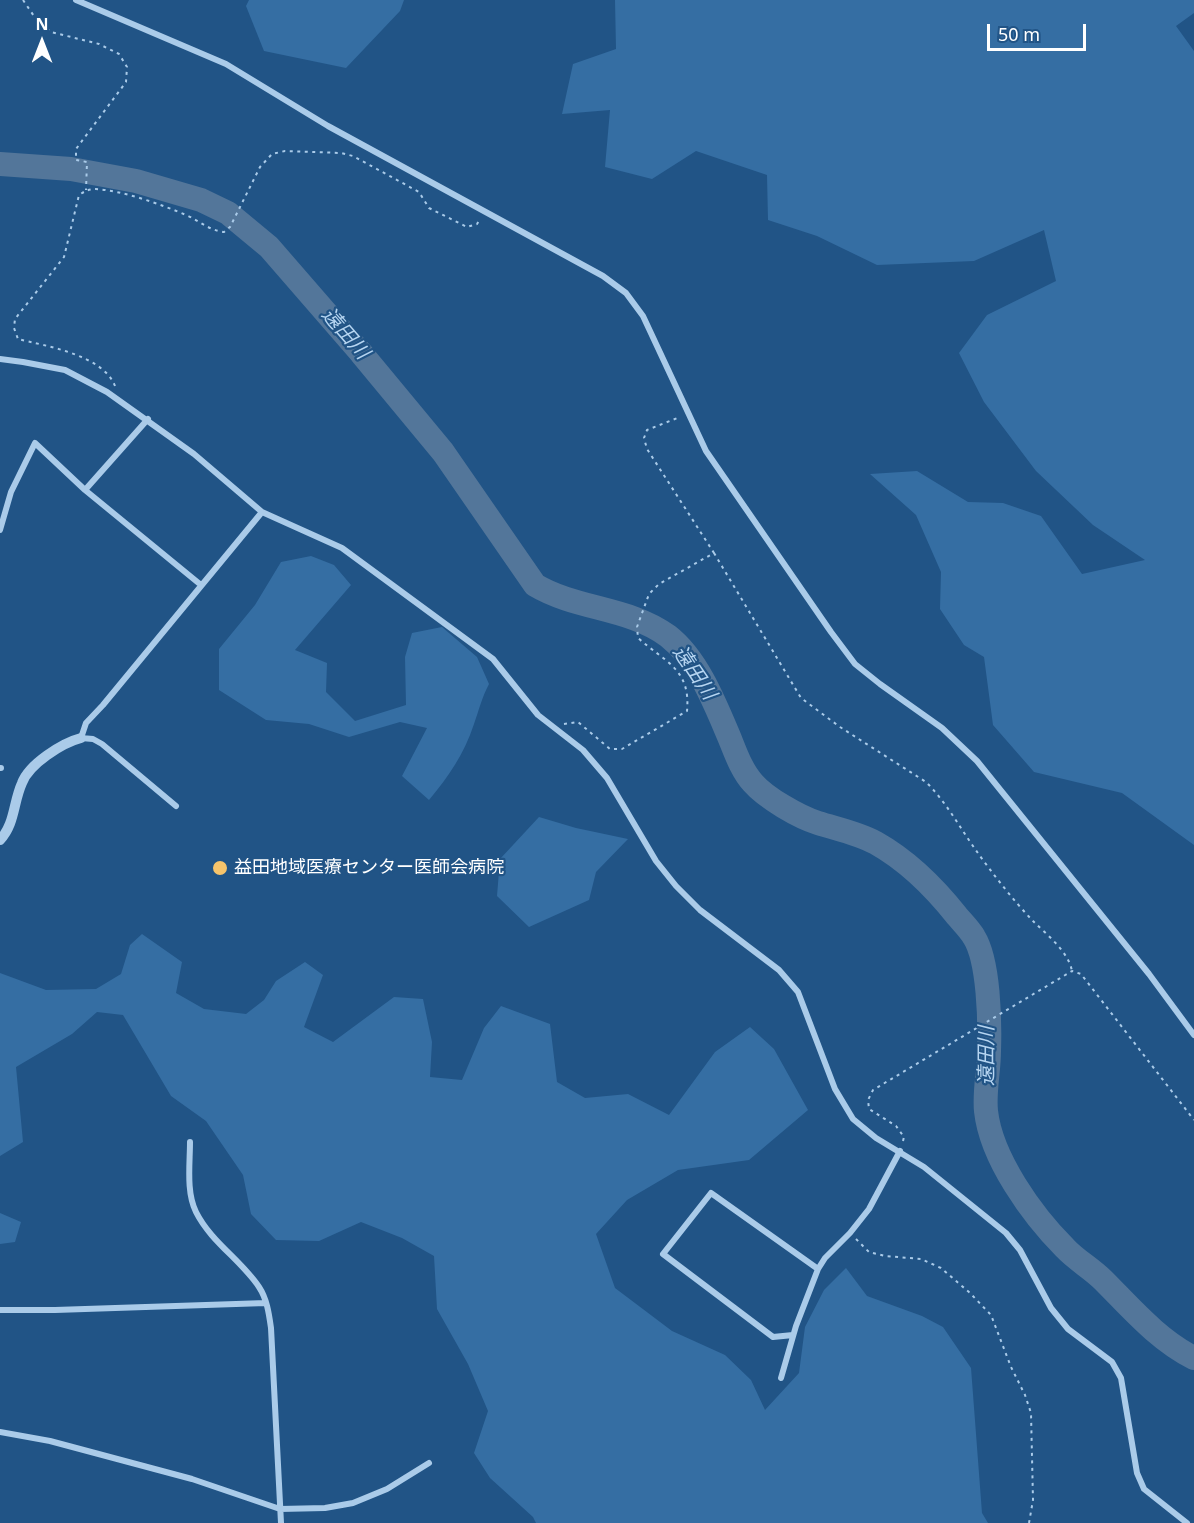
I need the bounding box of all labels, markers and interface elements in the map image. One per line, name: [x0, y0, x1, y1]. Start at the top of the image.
north arrow: [12, 12, 72, 72]
scale bar: [990, 12, 1089, 50]
text: N: [35, 13, 49, 35]
text: 50 m: [998, 22, 1040, 46]
water label: 遠田川: [316, 303, 374, 365]
water label: 遠田川: [667, 641, 721, 705]
place label: 益田地域医療センター医師会病院: [234, 857, 504, 879]
marker: 益田地域医療センター医師会病院: [211, 859, 229, 877]
water label: 遠田川: [975, 1026, 999, 1086]

